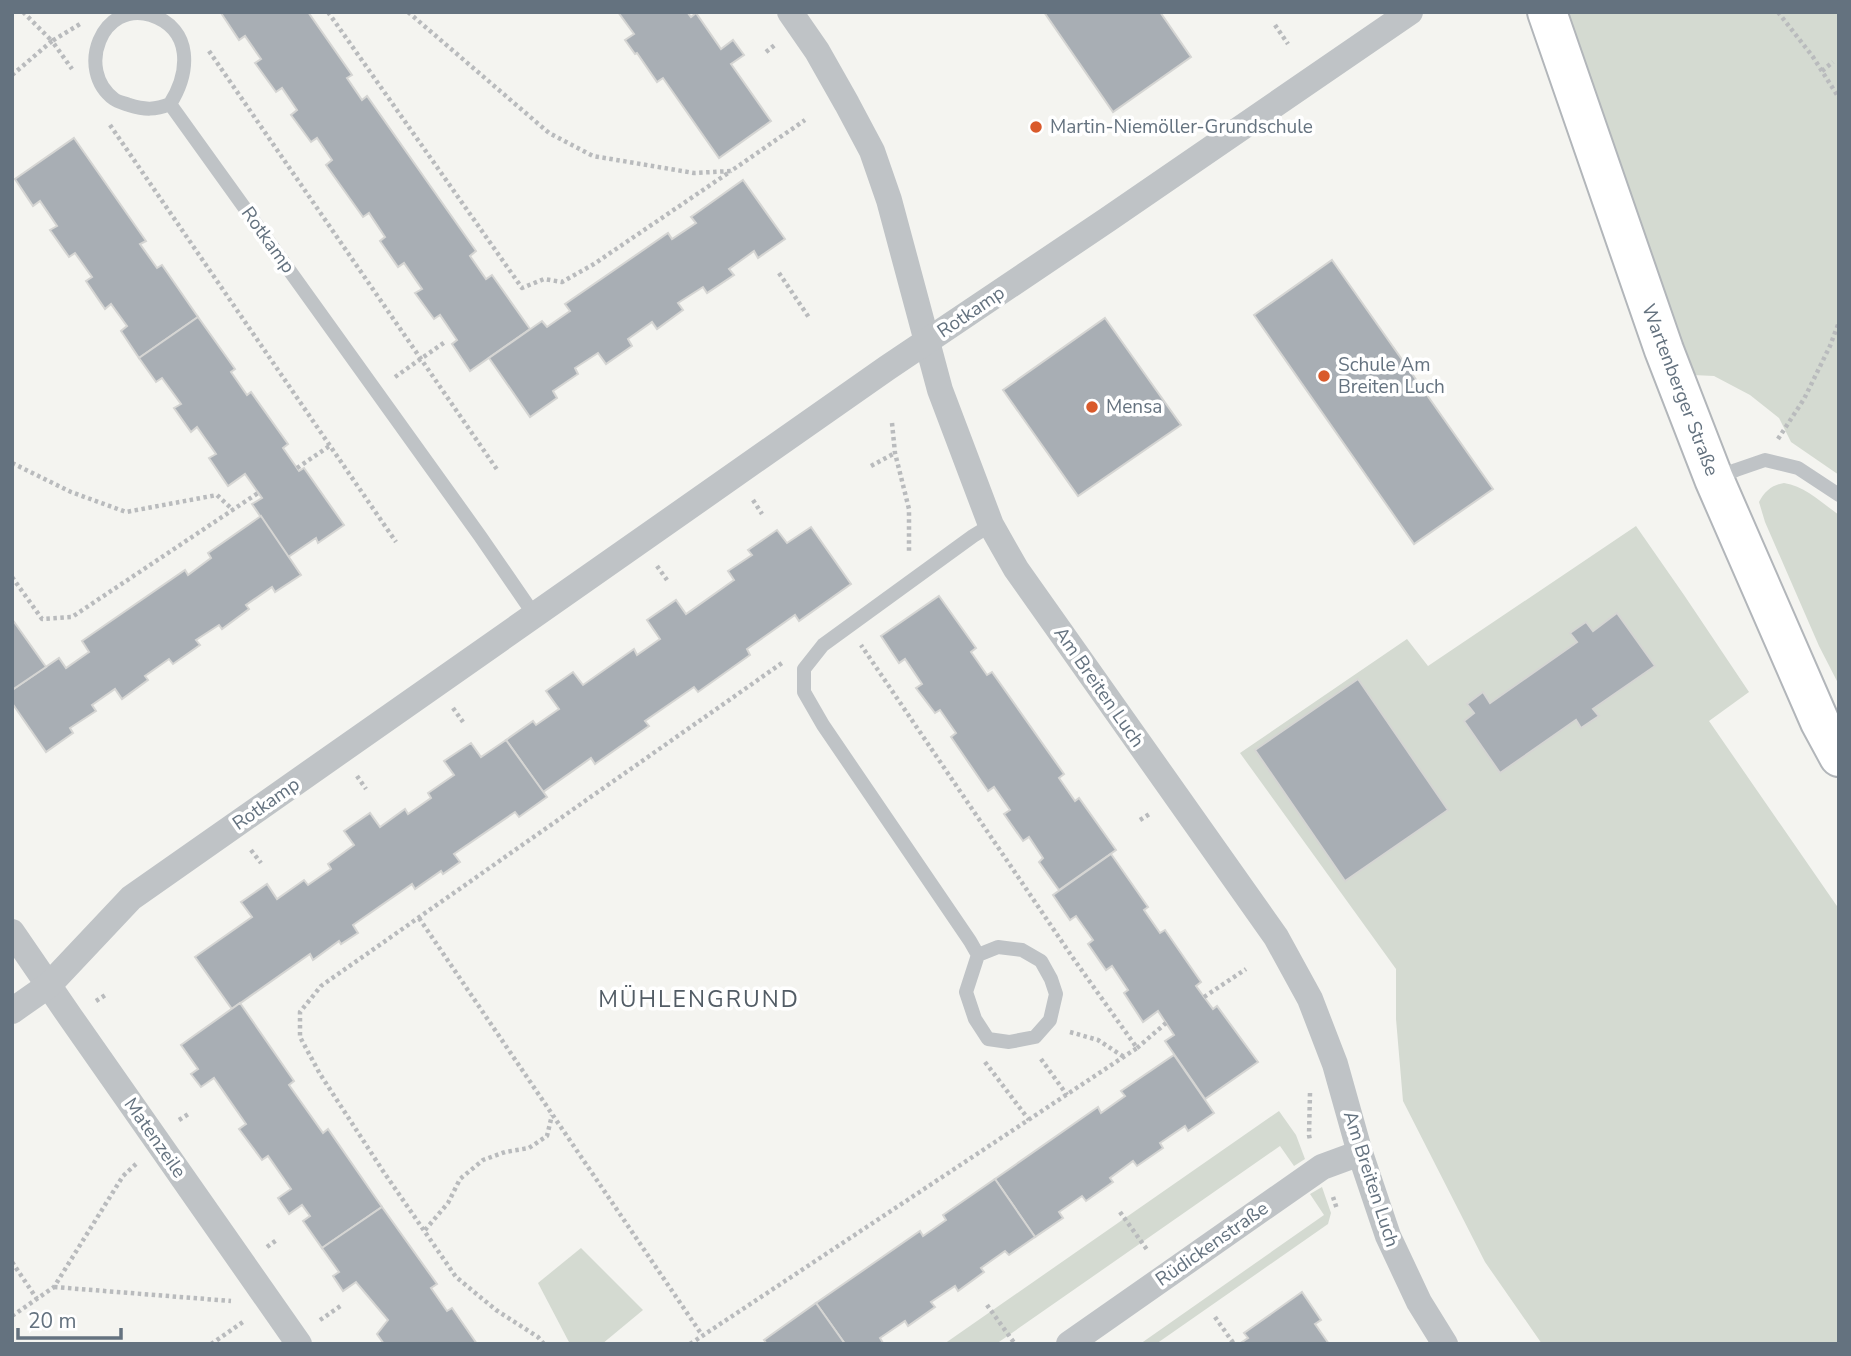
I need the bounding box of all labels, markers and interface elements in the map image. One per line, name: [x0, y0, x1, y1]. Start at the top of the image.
place label: Martin-Niemöller-Grundschule: [1050, 114, 1313, 140]
marker: Martin-Niemöller-Grundschule: [1028, 119, 1044, 135]
street label: Rotkamp: [235, 201, 301, 279]
street label: Rotkamp: [932, 280, 1010, 344]
street label: Wartenberger Straße: [1635, 300, 1725, 480]
place label: Schule Am Breiten Luch: [1338, 352, 1445, 400]
marker: Schule Am Breiten Luch: [1316, 368, 1332, 384]
place label: Mensa: [1106, 394, 1162, 420]
marker: Mensa: [1084, 399, 1100, 415]
street label: Am Breiten Luch: [1048, 621, 1150, 753]
street label: Rotkamp: [227, 771, 305, 837]
district label: MÜHLENGRUND: [598, 984, 800, 1015]
street label: Matenzeile: [118, 1093, 192, 1183]
street label: Am Breiten Luch: [1337, 1108, 1405, 1250]
street label: Rüdickenstraße: [1150, 1195, 1274, 1293]
scale bar: [18, 1296, 121, 1340]
text: 20 m: [28, 1307, 77, 1335]

